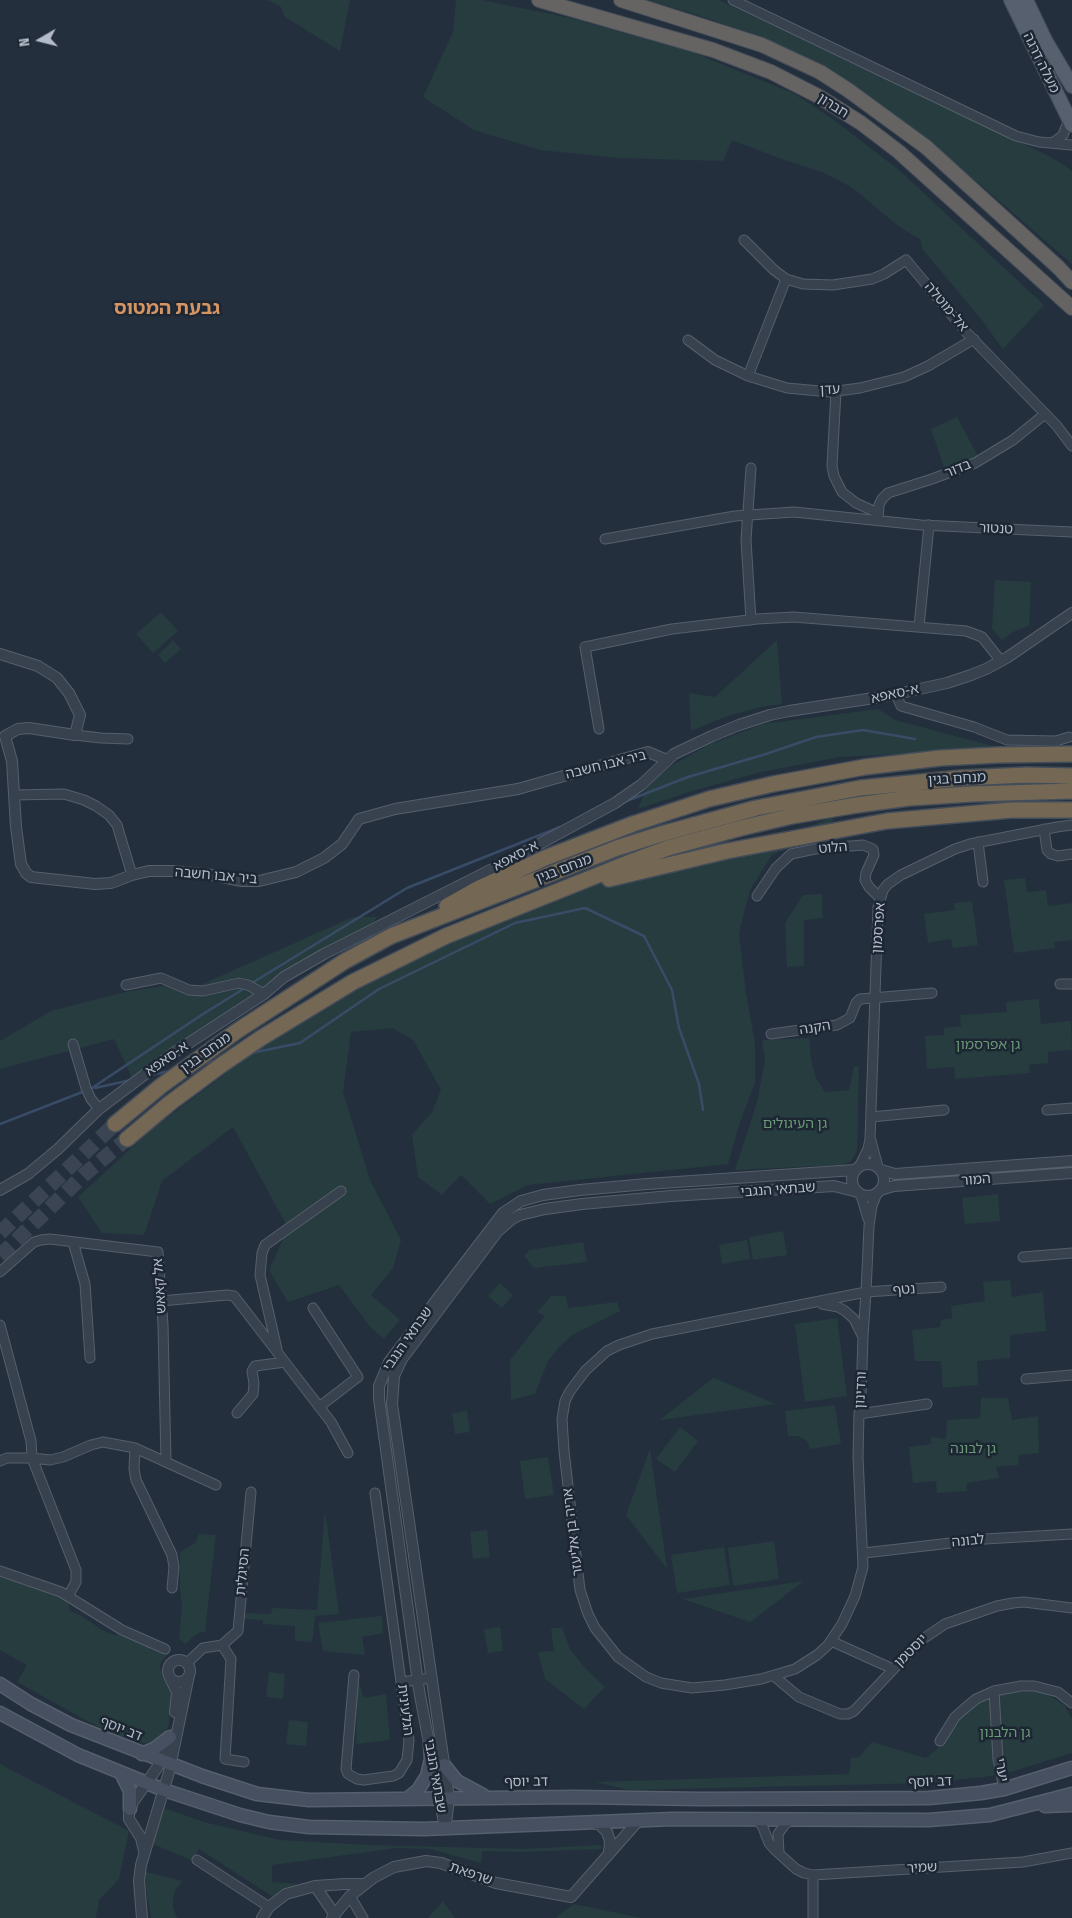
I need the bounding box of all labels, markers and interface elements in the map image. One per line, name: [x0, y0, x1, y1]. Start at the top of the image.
north arrow: [15, 15, 65, 65]
street label: מעלה דרגה: [1019, 30, 1063, 96]
text: N: [16, 37, 34, 48]
street label: חברון: [815, 90, 851, 122]
street label: אל-מוטלה: [920, 279, 972, 335]
district label: גבעת המטוס: [114, 298, 220, 320]
street label: עדן: [819, 381, 841, 399]
street label: בדור: [942, 456, 974, 482]
street label: טנטור: [978, 520, 1014, 538]
street label: א-סאפא: [869, 681, 921, 707]
street label: ביר אבו חשבה: [564, 747, 648, 783]
street label: מנחם בגין: [927, 769, 987, 789]
street label: א-סאפא: [490, 837, 542, 875]
street label: הלוט: [818, 838, 848, 858]
street label: מנחם בגין: [534, 851, 594, 887]
street label: ביר אבו חשבה: [174, 864, 258, 888]
street label: אפרסמון: [869, 902, 889, 954]
street label: הקנה: [798, 1017, 832, 1039]
street label: מנחם בגין: [178, 1029, 234, 1077]
park label: גן אפרסמון: [956, 1037, 1020, 1053]
street label: א-סאפא: [142, 1038, 192, 1080]
park label: גן העיגולים: [763, 1116, 827, 1132]
street label: המור: [961, 1171, 991, 1189]
street label: שבתאי הנגבי: [740, 1179, 816, 1201]
street label: אל קאאש: [150, 1258, 170, 1314]
street label: נטף: [892, 1281, 916, 1299]
street label: שבתאי הנגבי: [380, 1303, 436, 1375]
street label: ורדינון: [852, 1371, 870, 1409]
park label: גן לבונה: [950, 1441, 996, 1457]
street label: אריה בן אליעזר: [559, 1487, 587, 1577]
street label: לבונה: [951, 1531, 985, 1551]
street label: הסיגלית: [233, 1548, 253, 1596]
street label: יוסטמן: [891, 1631, 931, 1671]
street label: הגלעינית: [393, 1683, 417, 1737]
street label: דב יוסף: [98, 1713, 144, 1745]
park label: גן הלבנון: [980, 1725, 1030, 1741]
street label: שבתאי הנגבי: [420, 1738, 450, 1814]
street label: יערי: [991, 1757, 1011, 1783]
street label: דב יוסף: [504, 1773, 548, 1791]
street label: דב יוסף: [908, 1773, 952, 1791]
street label: שרפאת: [447, 1859, 495, 1889]
street label: שמיר: [906, 1859, 938, 1877]

